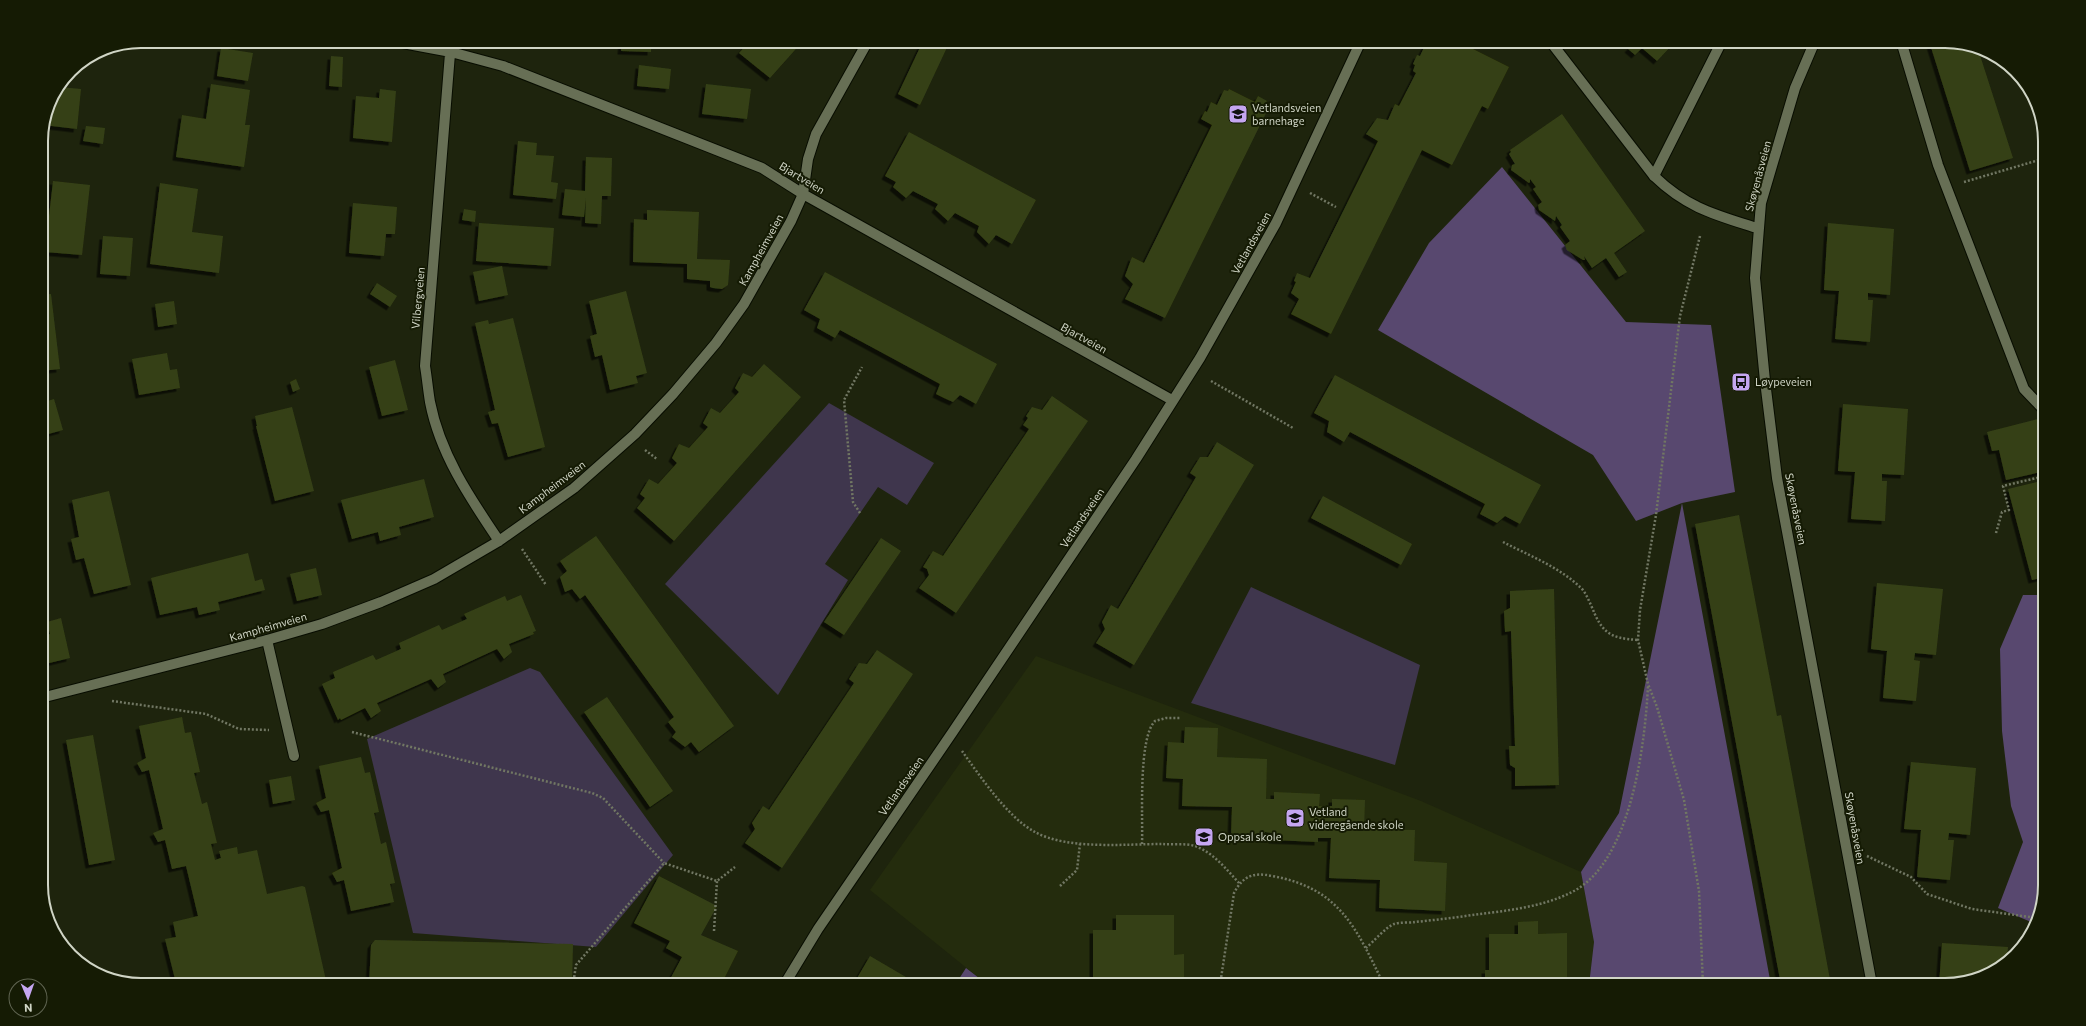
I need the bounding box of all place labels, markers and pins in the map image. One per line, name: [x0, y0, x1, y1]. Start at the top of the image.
place label: Vetlandsveien barnehage: [1252, 101, 1321, 127]
school or university icon: Vetlandsveien barnehage: [1227, 103, 1249, 125]
bus stop icon: Løypeveien: [1730, 371, 1752, 393]
place label: Løypeveien: [1755, 375, 1812, 388]
place label: Vetland videregående skole: [1309, 805, 1404, 831]
school or university icon: Vetland videregående skole: [1284, 807, 1306, 829]
school or university icon: Oppsal skole: [1193, 826, 1215, 848]
place label: Oppsal skole: [1218, 830, 1282, 843]

